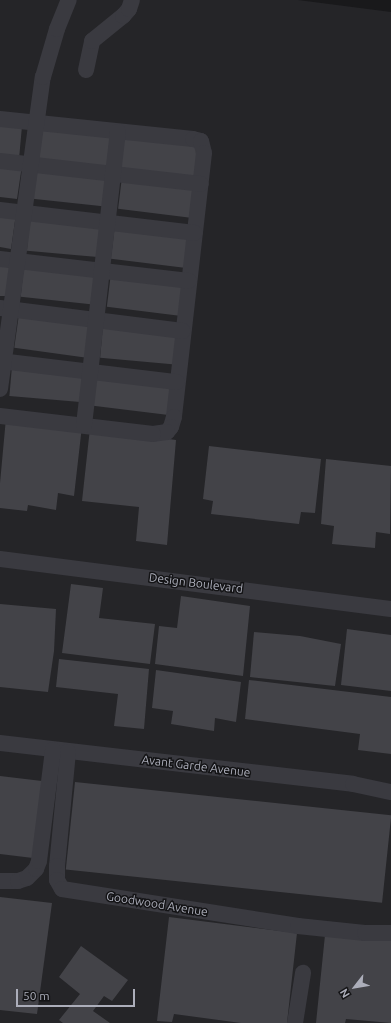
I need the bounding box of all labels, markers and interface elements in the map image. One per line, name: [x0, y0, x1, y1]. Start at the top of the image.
street label: Design Boulevard: [148, 570, 244, 596]
street label: Avant Garde Avenue: [141, 752, 251, 780]
street label: Goodwood Avenue: [105, 889, 209, 919]
north arrow: [335, 967, 375, 1007]
scale bar: [18, 981, 137, 1007]
text: N: [337, 987, 352, 1000]
text: 50 m: [23, 989, 50, 1002]

